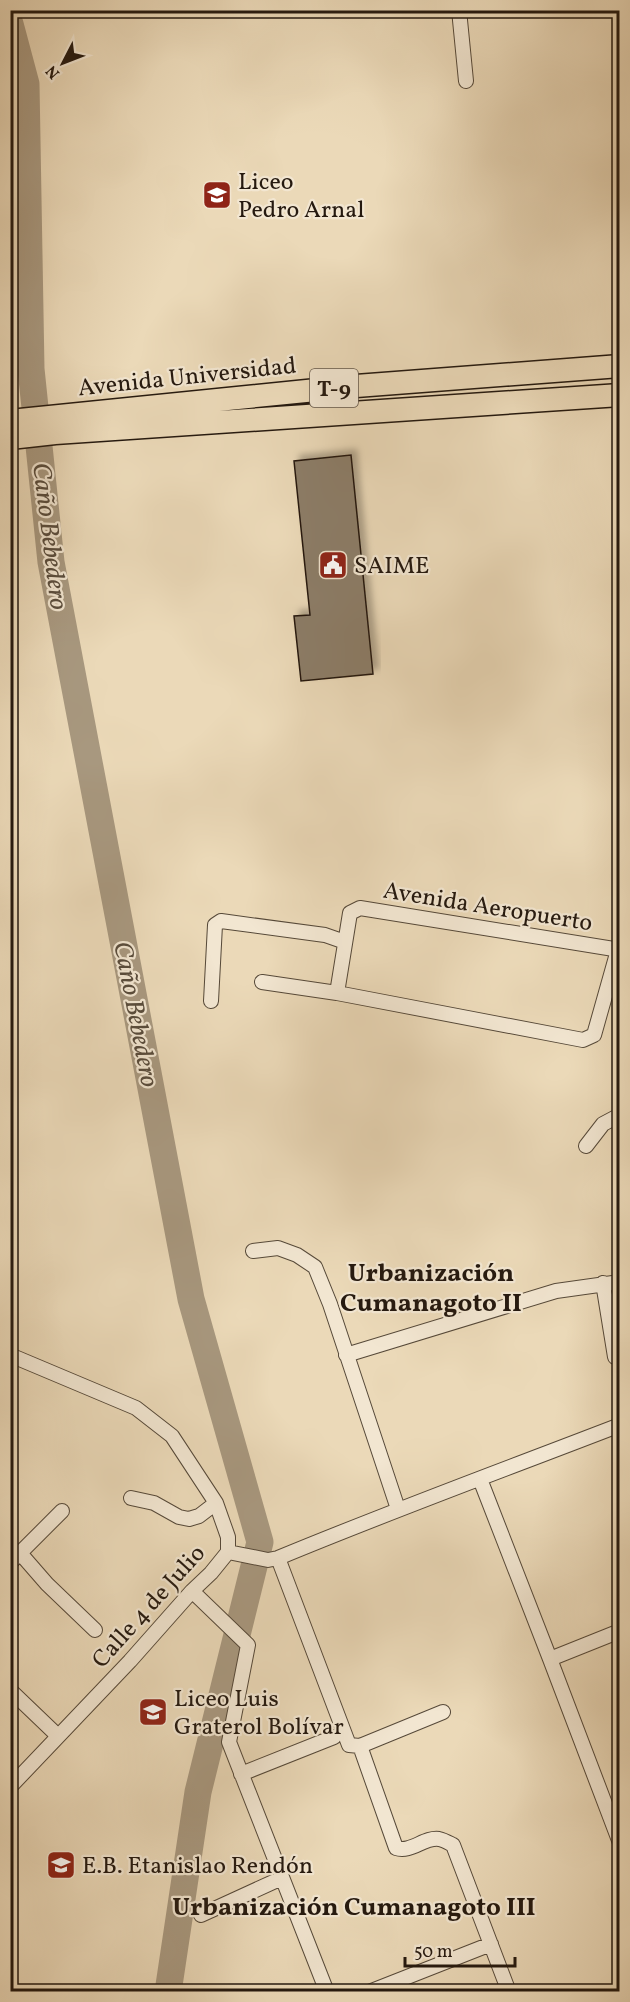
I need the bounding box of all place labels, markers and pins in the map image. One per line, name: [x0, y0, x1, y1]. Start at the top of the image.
place label: Liceo Pedro Arnal: [238, 166, 364, 228]
school or university icon: Liceo Pedro Arnal: [201, 179, 233, 211]
public building icon: SAIME: [317, 549, 349, 581]
place label: SAIME: [354, 550, 429, 584]
place label: Liceo Luis Graterol Bolívar: [174, 1683, 344, 1745]
school or university icon: Liceo Luis Graterol Bolívar: [137, 1696, 169, 1728]
school or university icon: E.B. Etanislao Rendón: [45, 1849, 77, 1881]
place label: E.B. Etanislao Rendón: [82, 1850, 313, 1884]

